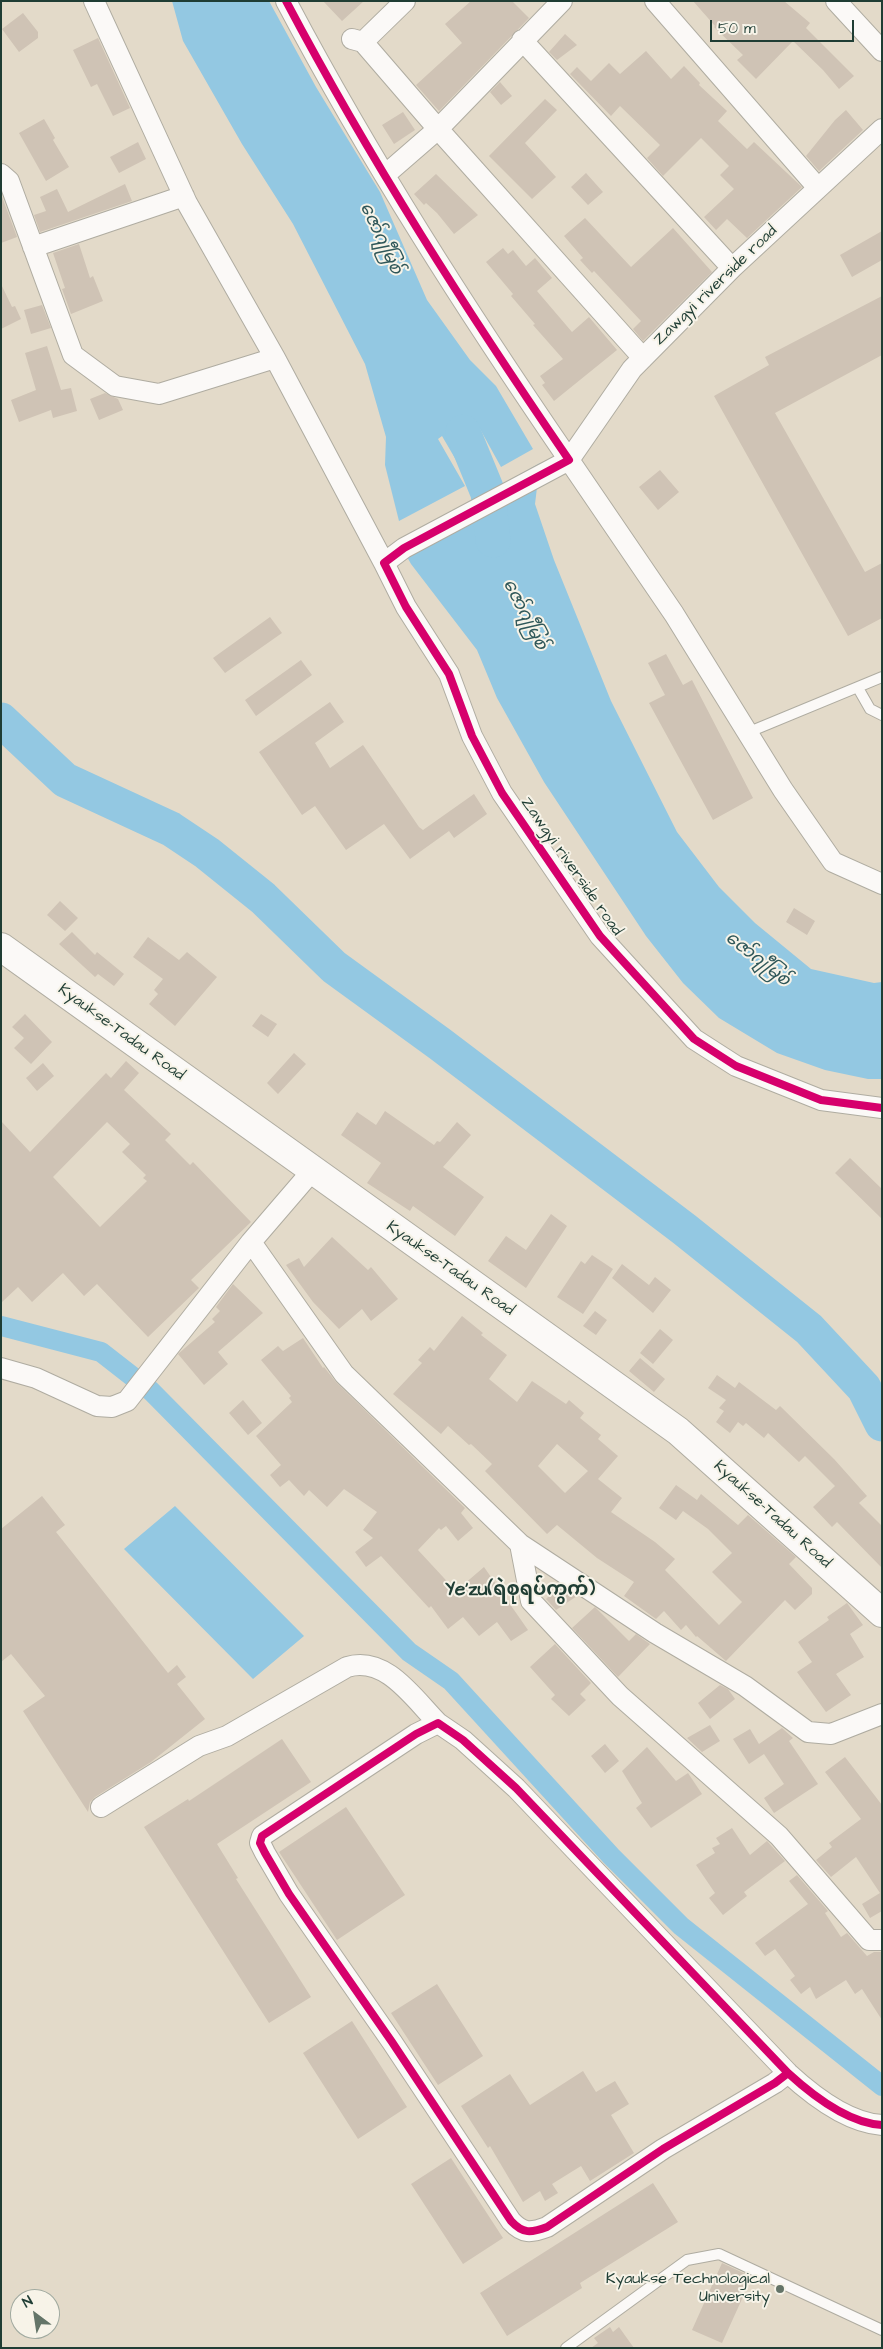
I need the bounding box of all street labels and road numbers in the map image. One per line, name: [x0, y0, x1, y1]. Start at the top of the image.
street label: Zawgyi riverside road: [650, 222, 782, 350]
street label: Zawgyi riverside road: [516, 794, 626, 940]
street label: Kyaukse-Tadau Road: [54, 981, 188, 1085]
street label: Kyaukse-Tadau Road: [382, 1218, 518, 1320]
street label: Kyaukse-Tadau Road: [709, 1457, 835, 1573]

